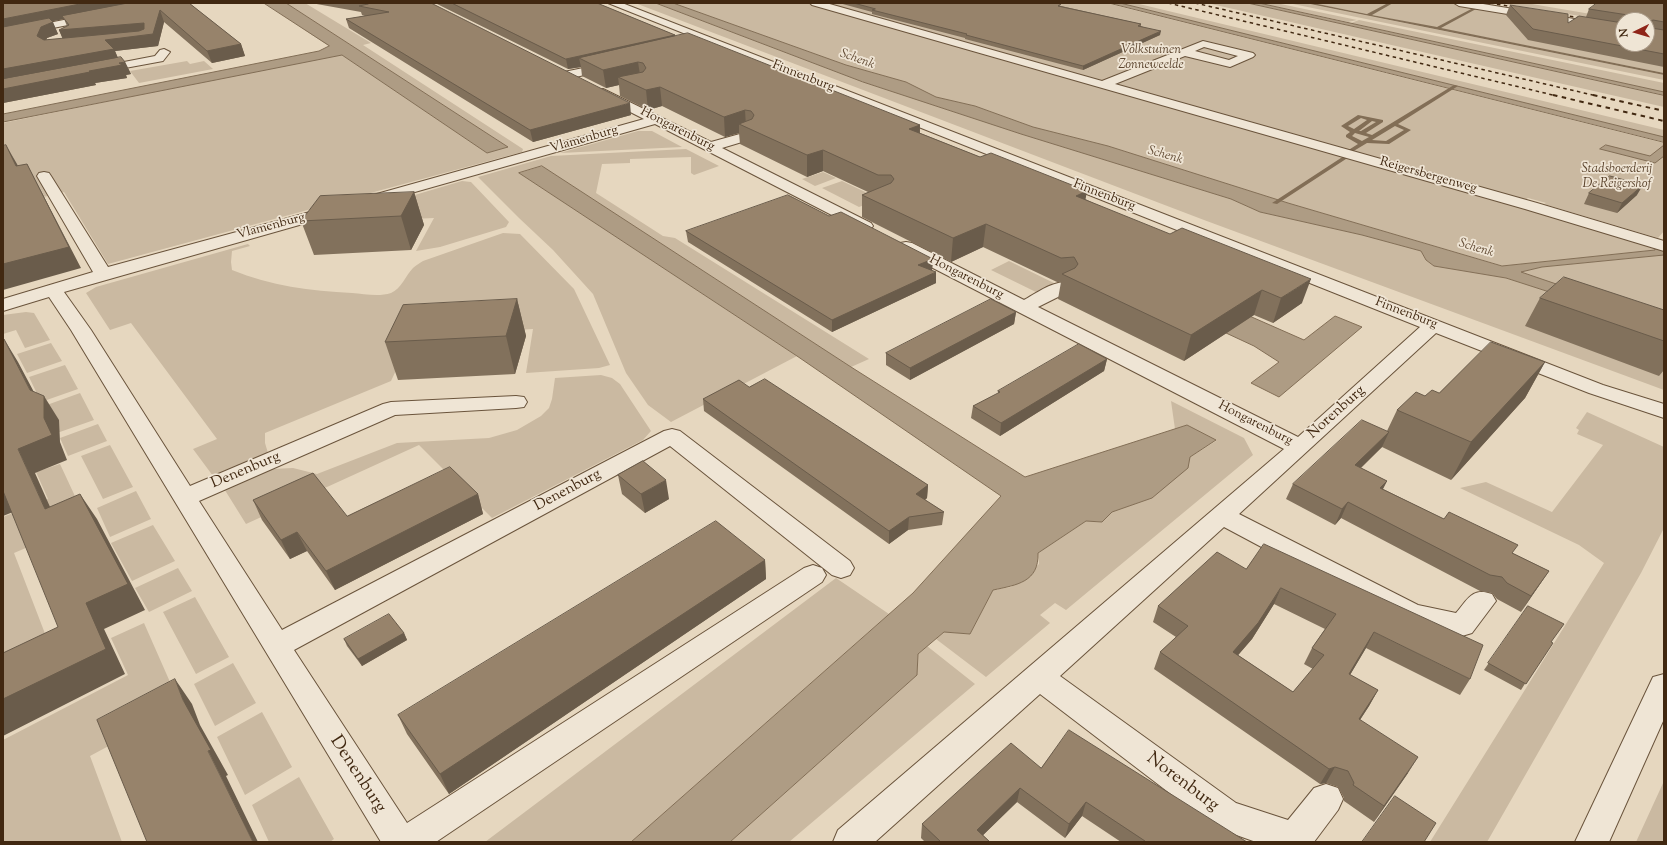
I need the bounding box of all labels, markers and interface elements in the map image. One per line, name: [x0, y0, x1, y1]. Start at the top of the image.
north arrow: [1615, 12, 1655, 52]
text: N: [1616, 28, 1632, 38]
park label: Volkstuinen Zonneweelde: [1118, 43, 1184, 74]
water label: Schenk: [838, 47, 876, 73]
street label: Finnenburg: [770, 58, 836, 96]
street label: Hongarenburg: [637, 105, 717, 155]
street label: Vlamenburg: [548, 123, 620, 157]
water label: Schenk: [1146, 144, 1184, 168]
street label: Reigersbergenweg: [1378, 155, 1478, 197]
park label: Stadsboerderij De Reigershof: [1581, 162, 1653, 193]
street label: Finnenburg: [1071, 177, 1137, 215]
street label: Vlamenburg: [235, 210, 307, 244]
water label: Schenk: [1457, 236, 1495, 262]
street label: Hongarenburg: [926, 253, 1006, 303]
street label: Finnenburg: [1373, 295, 1439, 333]
street label: Norenburg: [1305, 383, 1369, 443]
street label: Hongarenburg: [1215, 399, 1295, 449]
street label: Denenburg: [209, 448, 283, 494]
street label: Denenburg: [532, 466, 604, 516]
street label: Denenburg: [324, 732, 390, 818]
street label: Norenburg: [1141, 749, 1223, 817]

